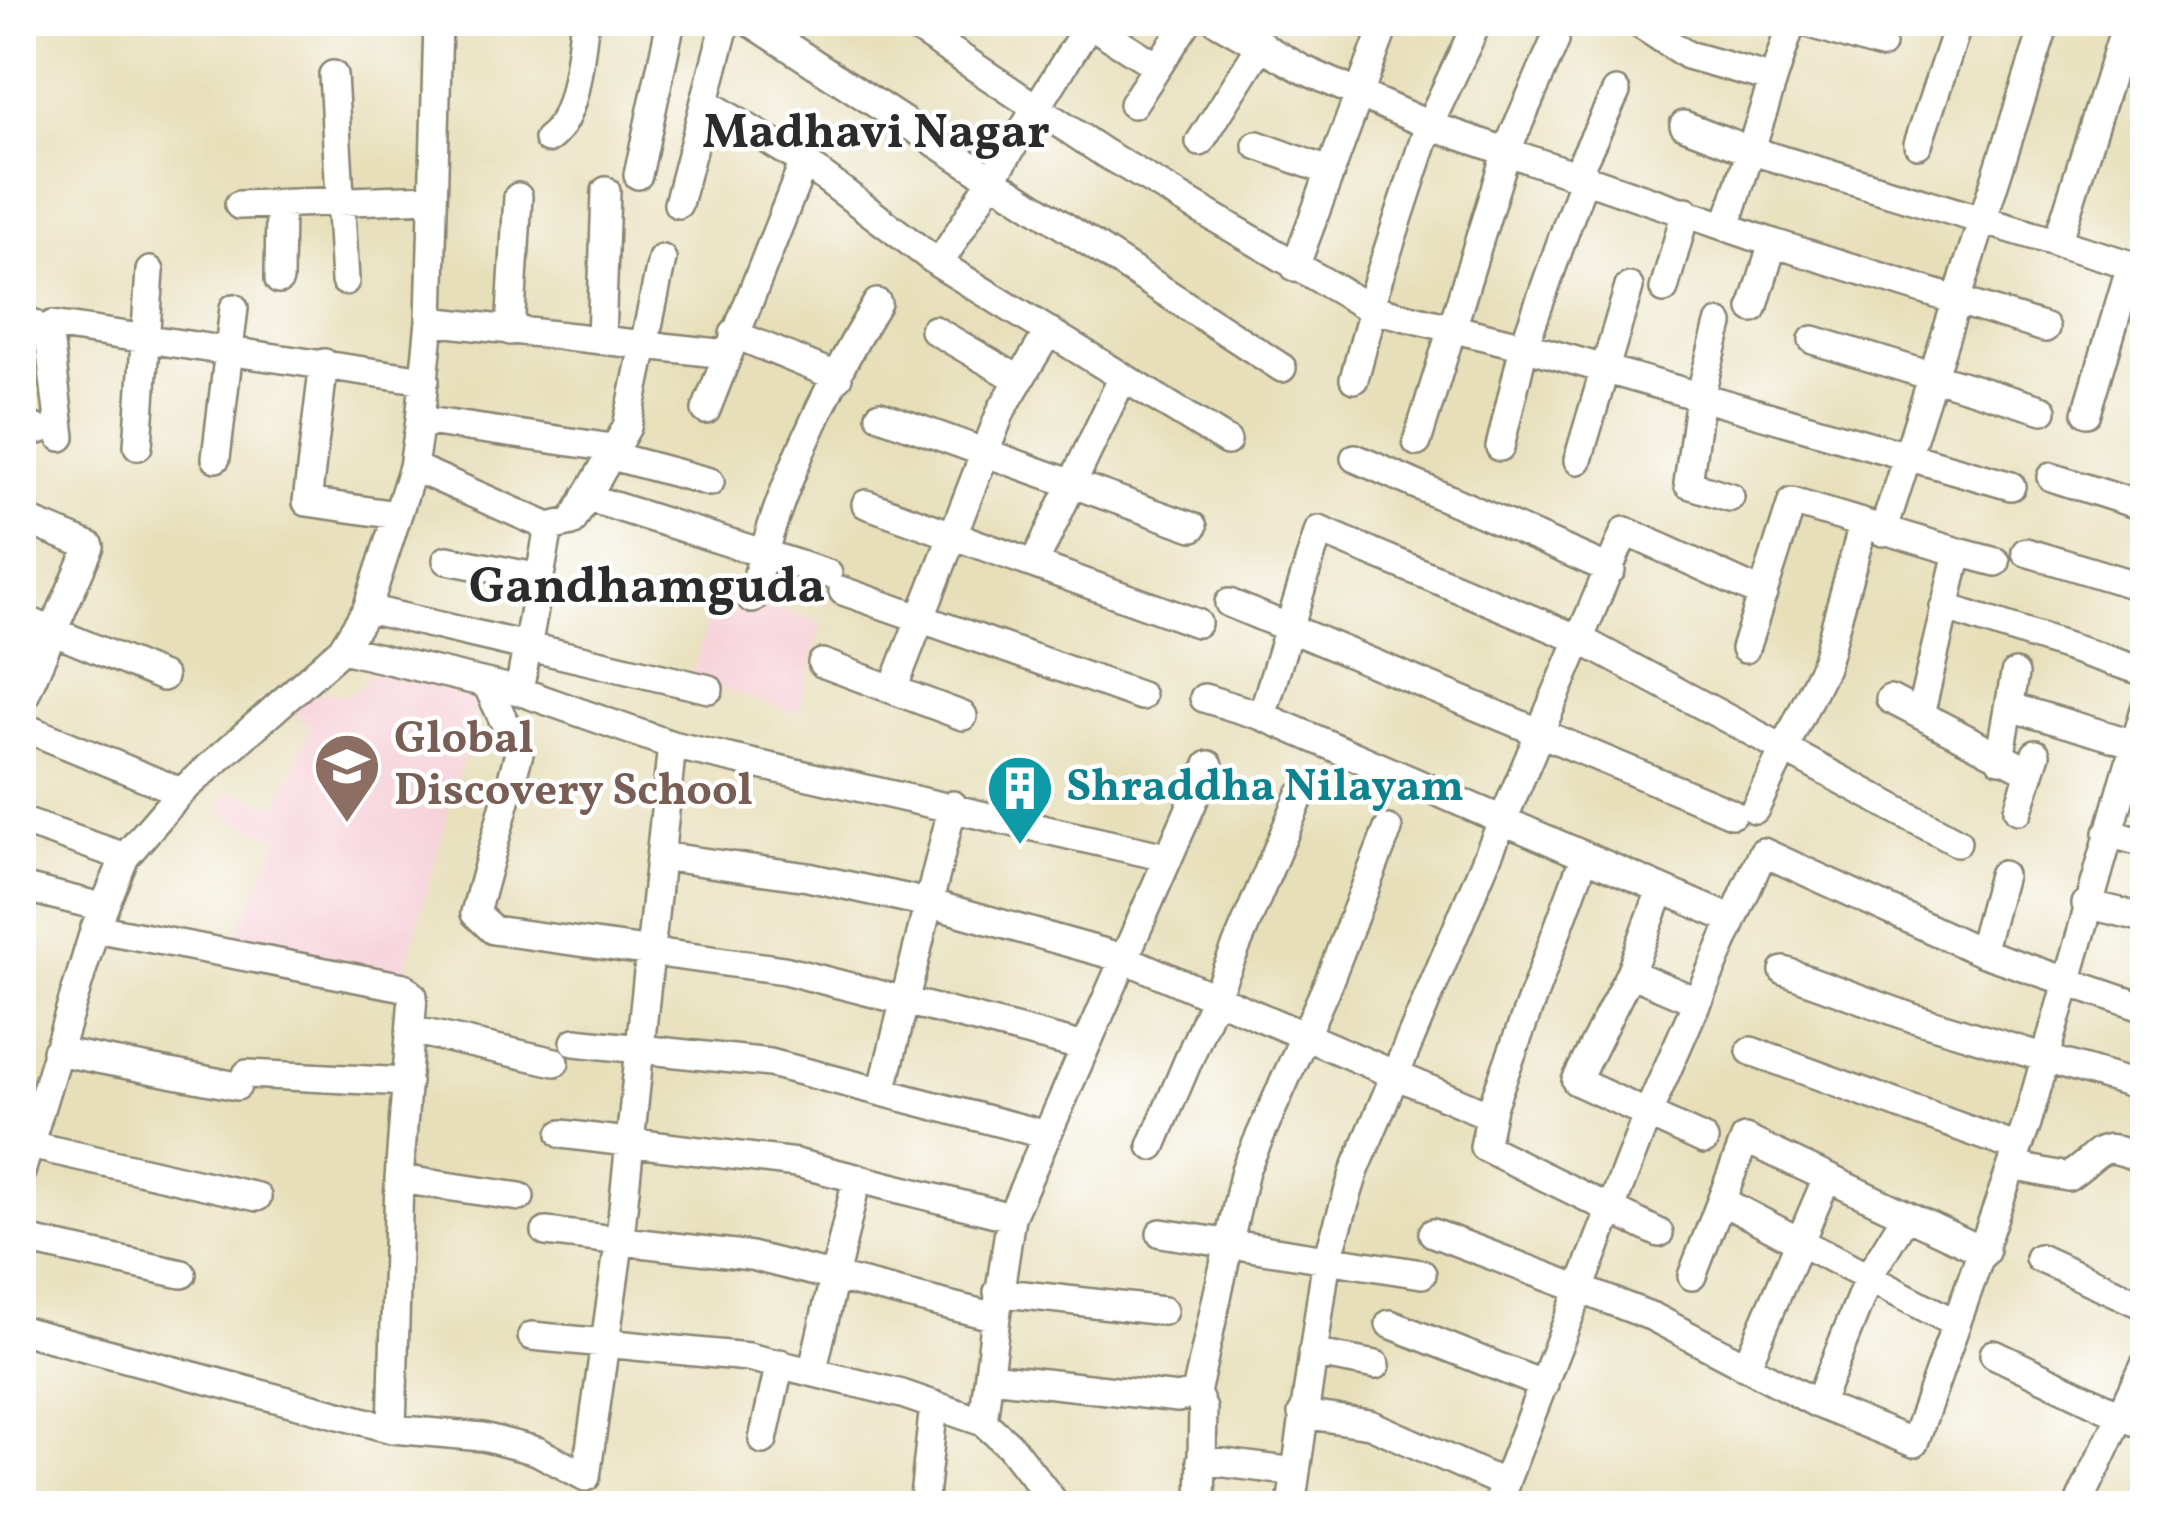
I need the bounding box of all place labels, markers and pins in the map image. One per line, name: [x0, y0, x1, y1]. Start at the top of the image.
place label: Global Discovery School: [394, 709, 753, 824]
school or university icon: Global Discovery School: [312, 731, 382, 825]
building icon: Shraddha Nilayam: [985, 753, 1055, 847]
place label: Shraddha Nilayam: [1066, 757, 1464, 820]

